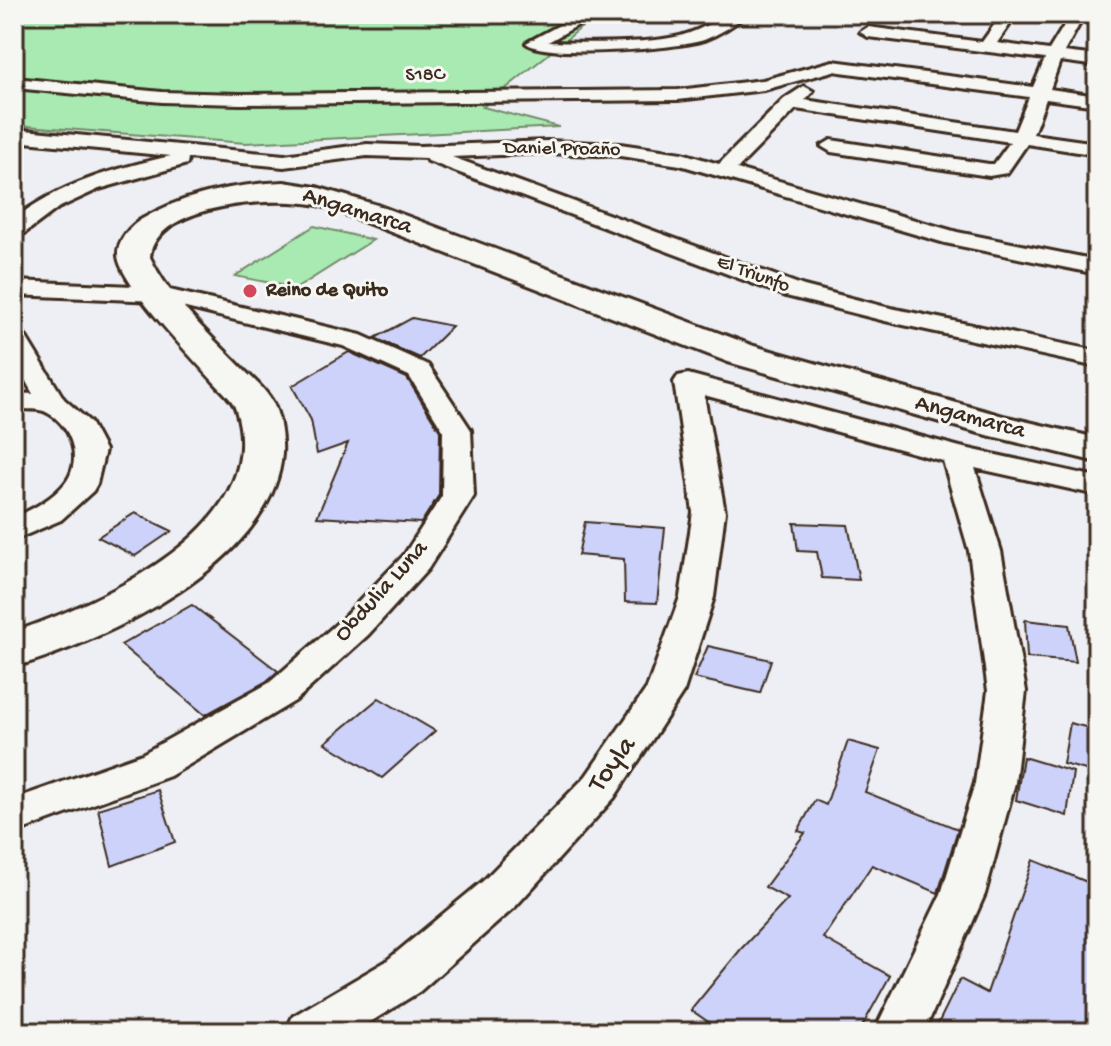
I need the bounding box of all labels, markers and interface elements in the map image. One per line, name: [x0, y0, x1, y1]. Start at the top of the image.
street label: S18C: [405, 64, 446, 88]
street label: Daniel Proaño: [501, 137, 621, 163]
street label: Angamarca: [299, 182, 416, 243]
street label: El Triunfo: [713, 251, 793, 299]
place label: Reino de Quito: [265, 280, 389, 303]
marker: Reino de Quito: [241, 282, 259, 300]
street label: Angamarca: [912, 389, 1029, 447]
street label: Obdulia Luna: [329, 535, 436, 649]
street label: Toyla: [581, 730, 645, 801]

